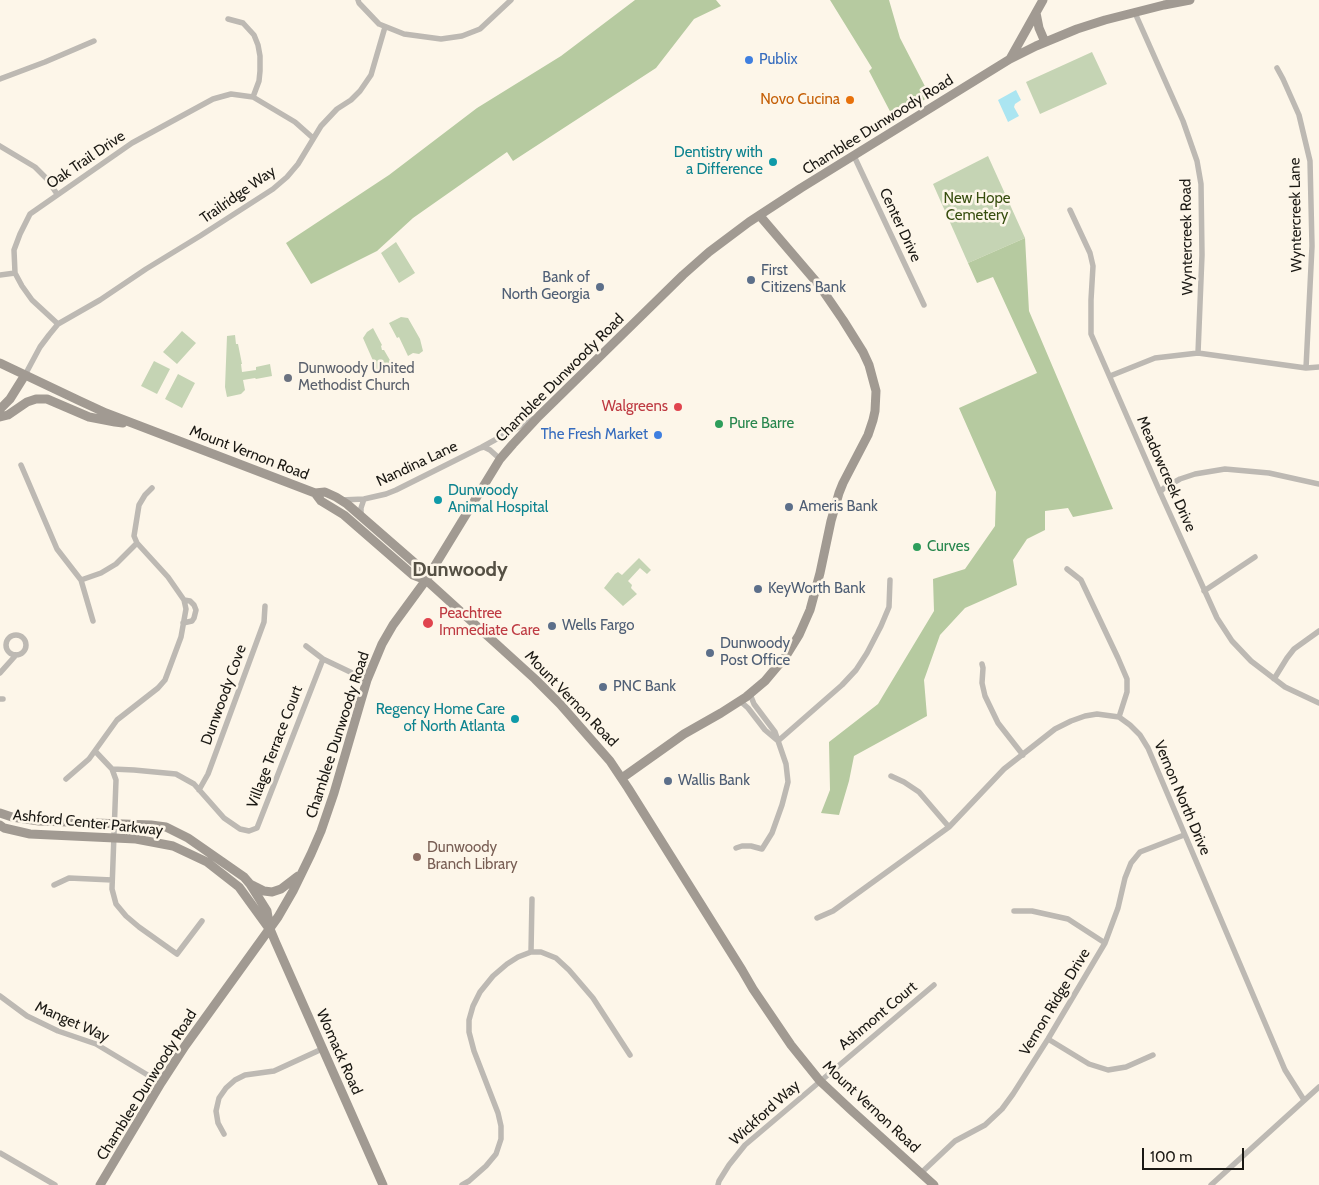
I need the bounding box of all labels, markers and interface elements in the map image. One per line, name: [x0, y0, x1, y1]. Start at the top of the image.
place label: Publix: [759, 51, 798, 69]
marker: Publix: [743, 54, 755, 66]
street label: Chamblee Dunwoody Road: [799, 71, 957, 179]
place label: Novo Cucina: [760, 91, 840, 109]
marker: Novo Cucina: [844, 94, 856, 106]
street label: Oak Trail Drive: [43, 127, 129, 193]
place label: Dentistry with a Difference: [674, 144, 763, 179]
marker: Dentistry with a Difference: [767, 156, 779, 168]
street label: Wyntercreek Lane: [1286, 157, 1306, 273]
street label: Trailridge Way: [197, 162, 279, 228]
street label: Wyntercreek Road: [1177, 179, 1197, 295]
street label: Center Drive: [875, 185, 925, 265]
park label: New Hope Cemetery: [944, 190, 1010, 225]
place label: First Citizens Bank: [761, 262, 846, 297]
place label: Bank of North Georgia: [501, 269, 590, 304]
marker: First Citizens Bank: [745, 274, 757, 286]
marker: Bank of North Georgia: [594, 281, 606, 293]
street label: Chamblee Dunwoody Road: [492, 310, 628, 446]
place label: Dunwoody United Methodist Church: [298, 360, 415, 395]
marker: Dunwoody United Methodist Church: [282, 372, 294, 384]
place label: Walgreens: [602, 398, 668, 416]
marker: Walgreens: [672, 401, 684, 413]
street label: Meadowcreek Drive: [1132, 413, 1200, 535]
place label: Pure Barre: [729, 415, 794, 433]
marker: Pure Barre: [713, 418, 725, 430]
street label: Mount Vernon Road: [187, 422, 311, 484]
place label: The Fresh Market: [541, 426, 648, 444]
marker: The Fresh Market: [652, 429, 664, 441]
street label: Nandina Lane: [374, 437, 460, 491]
place label: Dunwoody Animal Hospital: [448, 482, 548, 517]
marker: Dunwoody Animal Hospital: [432, 494, 444, 506]
place label: Ameris Bank: [799, 498, 878, 516]
marker: Ameris Bank: [783, 501, 795, 513]
place label: Curves: [927, 538, 970, 556]
marker: Curves: [911, 541, 923, 553]
district label: Dunwoody: [412, 558, 508, 582]
place label: KeyWorth Bank: [768, 580, 865, 598]
marker: KeyWorth Bank: [752, 583, 764, 595]
place label: Peachtree Immediate Care: [439, 605, 540, 640]
marker: Peachtree Immediate Care: [421, 616, 435, 630]
place label: Wells Fargo: [562, 617, 635, 635]
marker: Wells Fargo: [546, 620, 558, 632]
place label: Dunwoody Post Office: [720, 635, 790, 670]
street label: Dunwoody Cove: [197, 642, 251, 748]
street label: Mount Vernon Road: [521, 647, 621, 751]
marker: Dunwoody Post Office: [704, 647, 716, 659]
street label: Chamblee Dunwoody Road: [303, 649, 373, 821]
place label: PNC Bank: [613, 678, 676, 696]
marker: PNC Bank: [597, 681, 609, 693]
street label: Village Terrace Court: [243, 683, 307, 811]
place label: Regency Home Care of North Atlanta: [376, 701, 505, 736]
marker: Regency Home Care of North Atlanta: [509, 713, 521, 725]
street label: Vernon North Drive: [1150, 738, 1214, 858]
place label: Wallis Bank: [678, 772, 750, 790]
marker: Wallis Bank: [662, 775, 674, 787]
street label: Ashford Center Parkway: [12, 806, 164, 840]
place label: Dunwoody Branch Library: [427, 839, 518, 874]
marker: Dunwoody Branch Library: [411, 851, 423, 863]
street label: Vernon Ridge Drive: [1016, 945, 1094, 1059]
street label: Ashmont Court: [835, 978, 921, 1054]
street label: Manget Way: [32, 998, 112, 1046]
street label: Chamblee Dunwoody Road: [93, 1006, 201, 1164]
street label: Womack Road: [312, 1006, 366, 1098]
street label: Mount Vernon Road: [819, 1057, 923, 1157]
street label: Wickford Way: [726, 1077, 804, 1149]
scale bar: [1144, 1138, 1246, 1170]
text: 100 m: [1150, 1148, 1192, 1166]

